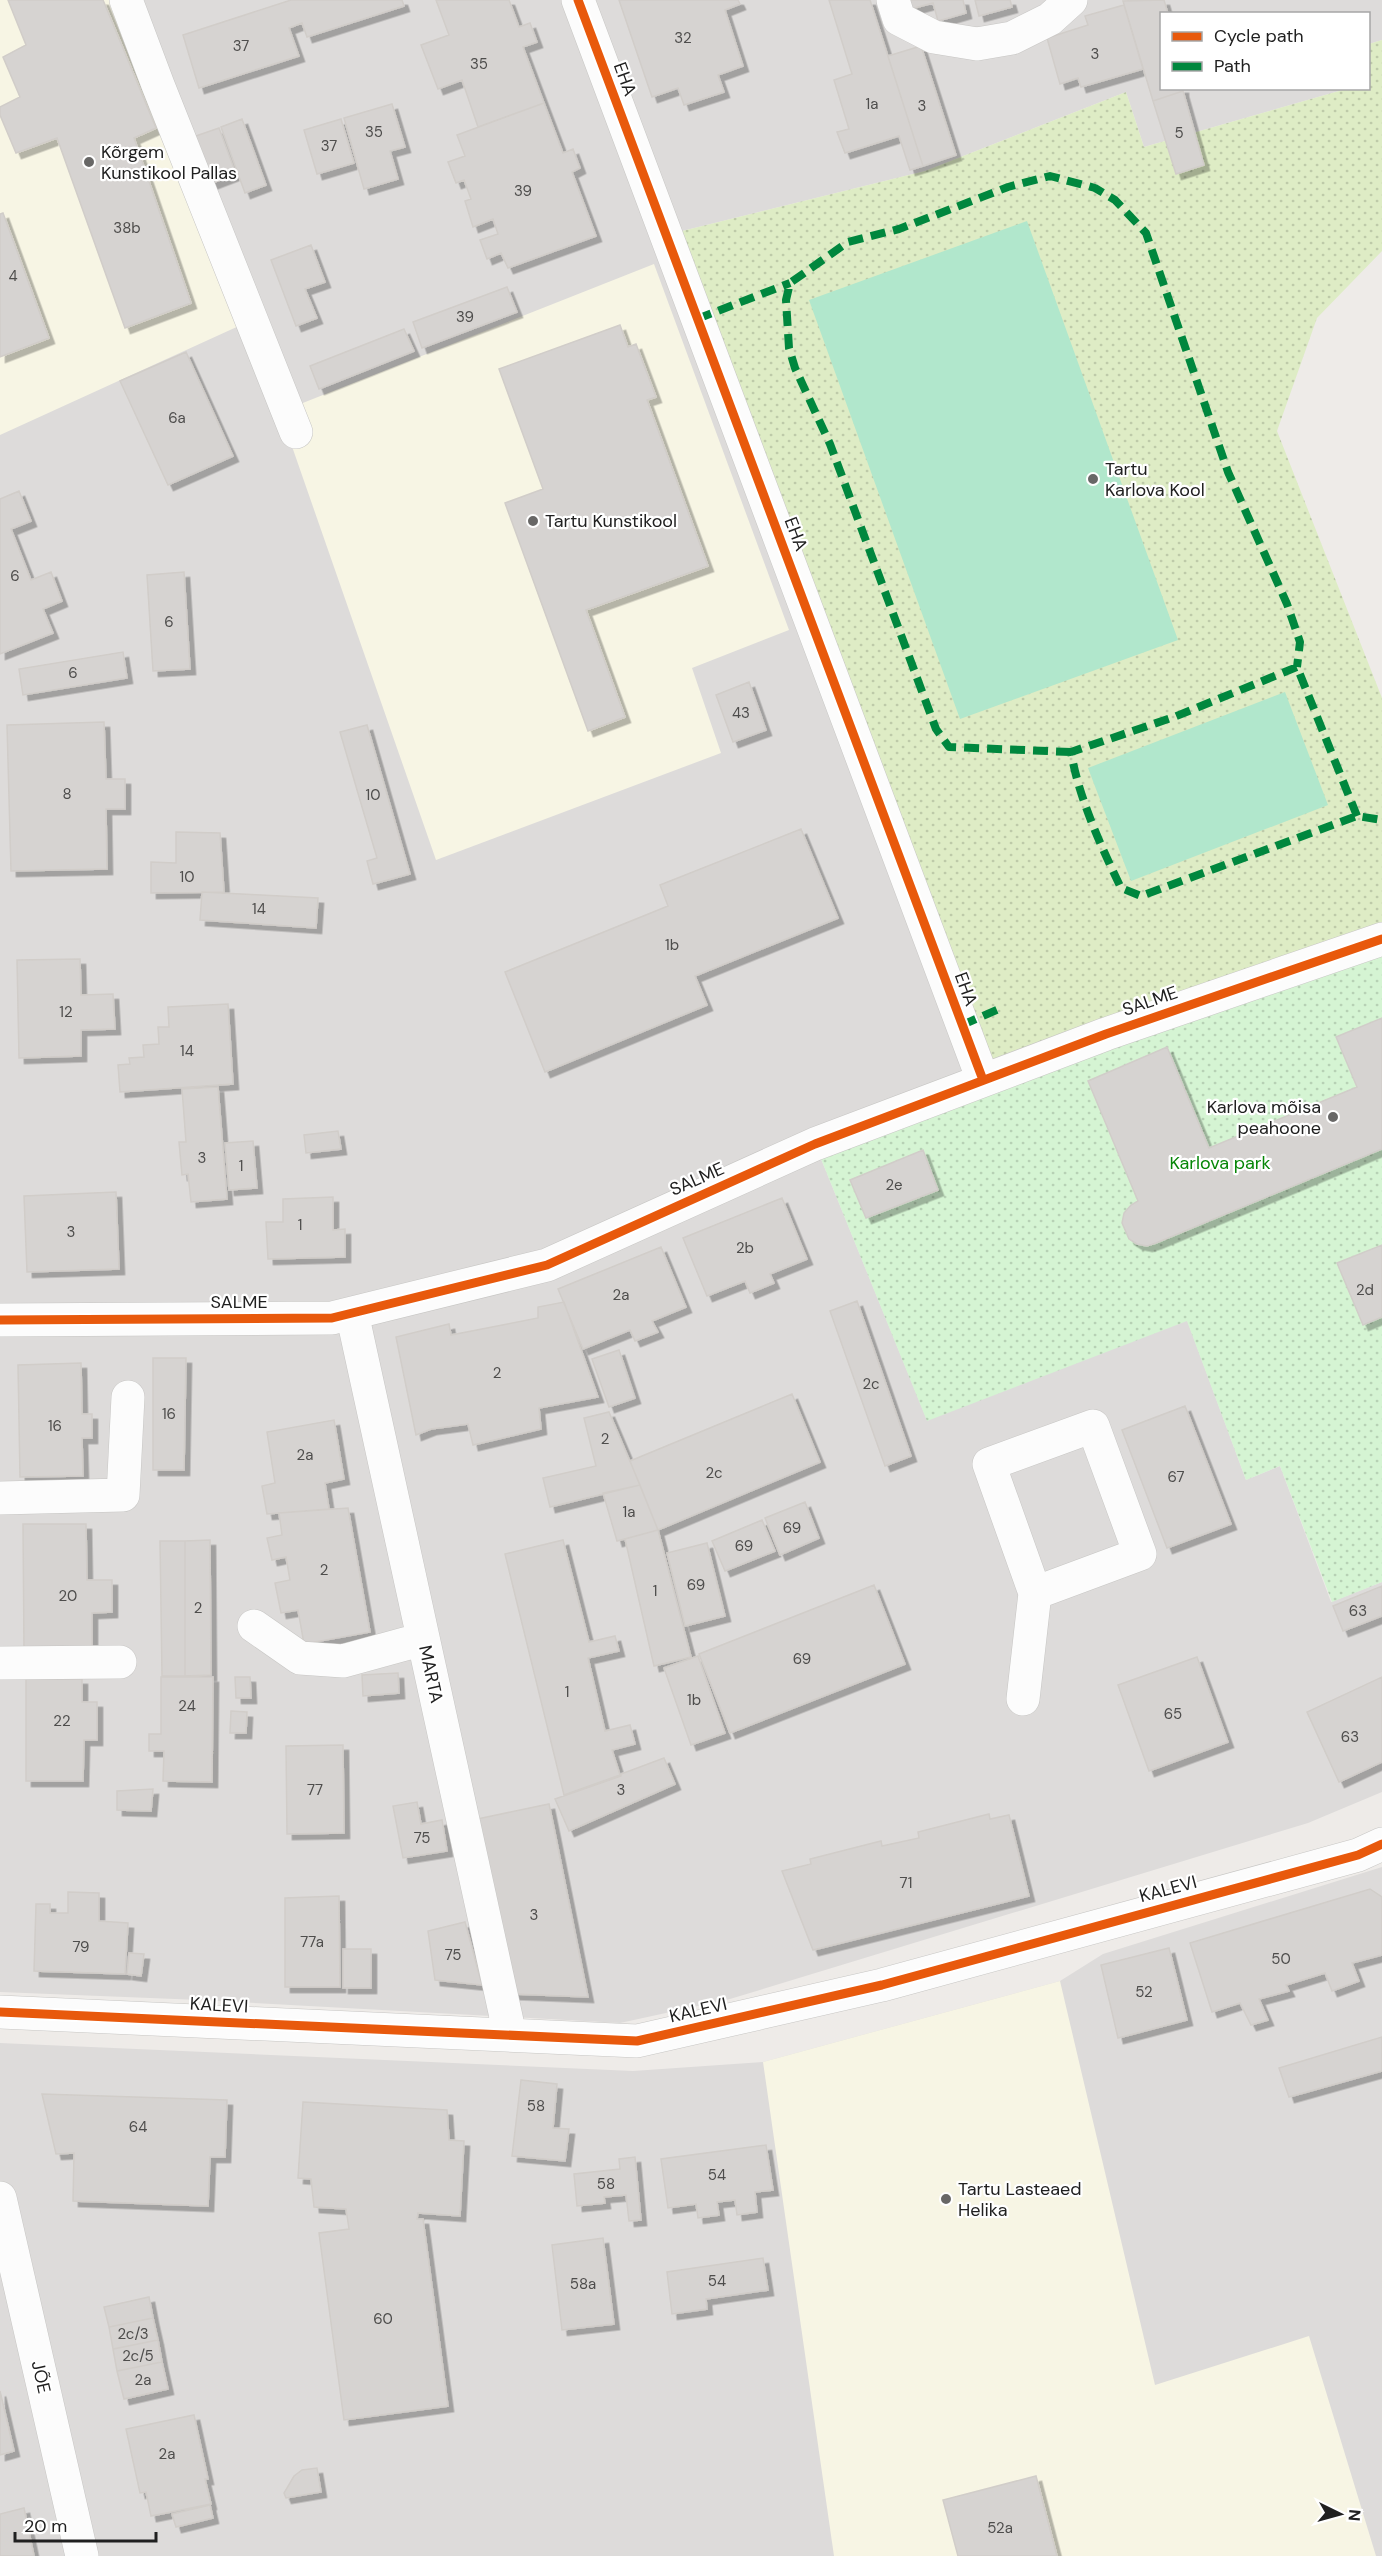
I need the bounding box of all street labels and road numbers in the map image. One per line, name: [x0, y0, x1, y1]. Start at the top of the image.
street label: EHA: [608, 59, 642, 99]
street label: EHA: [779, 514, 813, 554]
street label: EHA: [949, 969, 983, 1009]
street label: SALME: [1119, 980, 1181, 1022]
street label: SALME: [666, 1156, 728, 1202]
street label: SALME: [210, 1290, 268, 1314]
street label: MARTA: [413, 1643, 449, 1705]
street label: KALEVI: [1137, 1870, 1199, 1908]
street label: KALEVI: [189, 1991, 249, 2019]
street label: KALEVI: [667, 1992, 729, 2028]
street label: JÕE: [26, 2358, 56, 2396]

